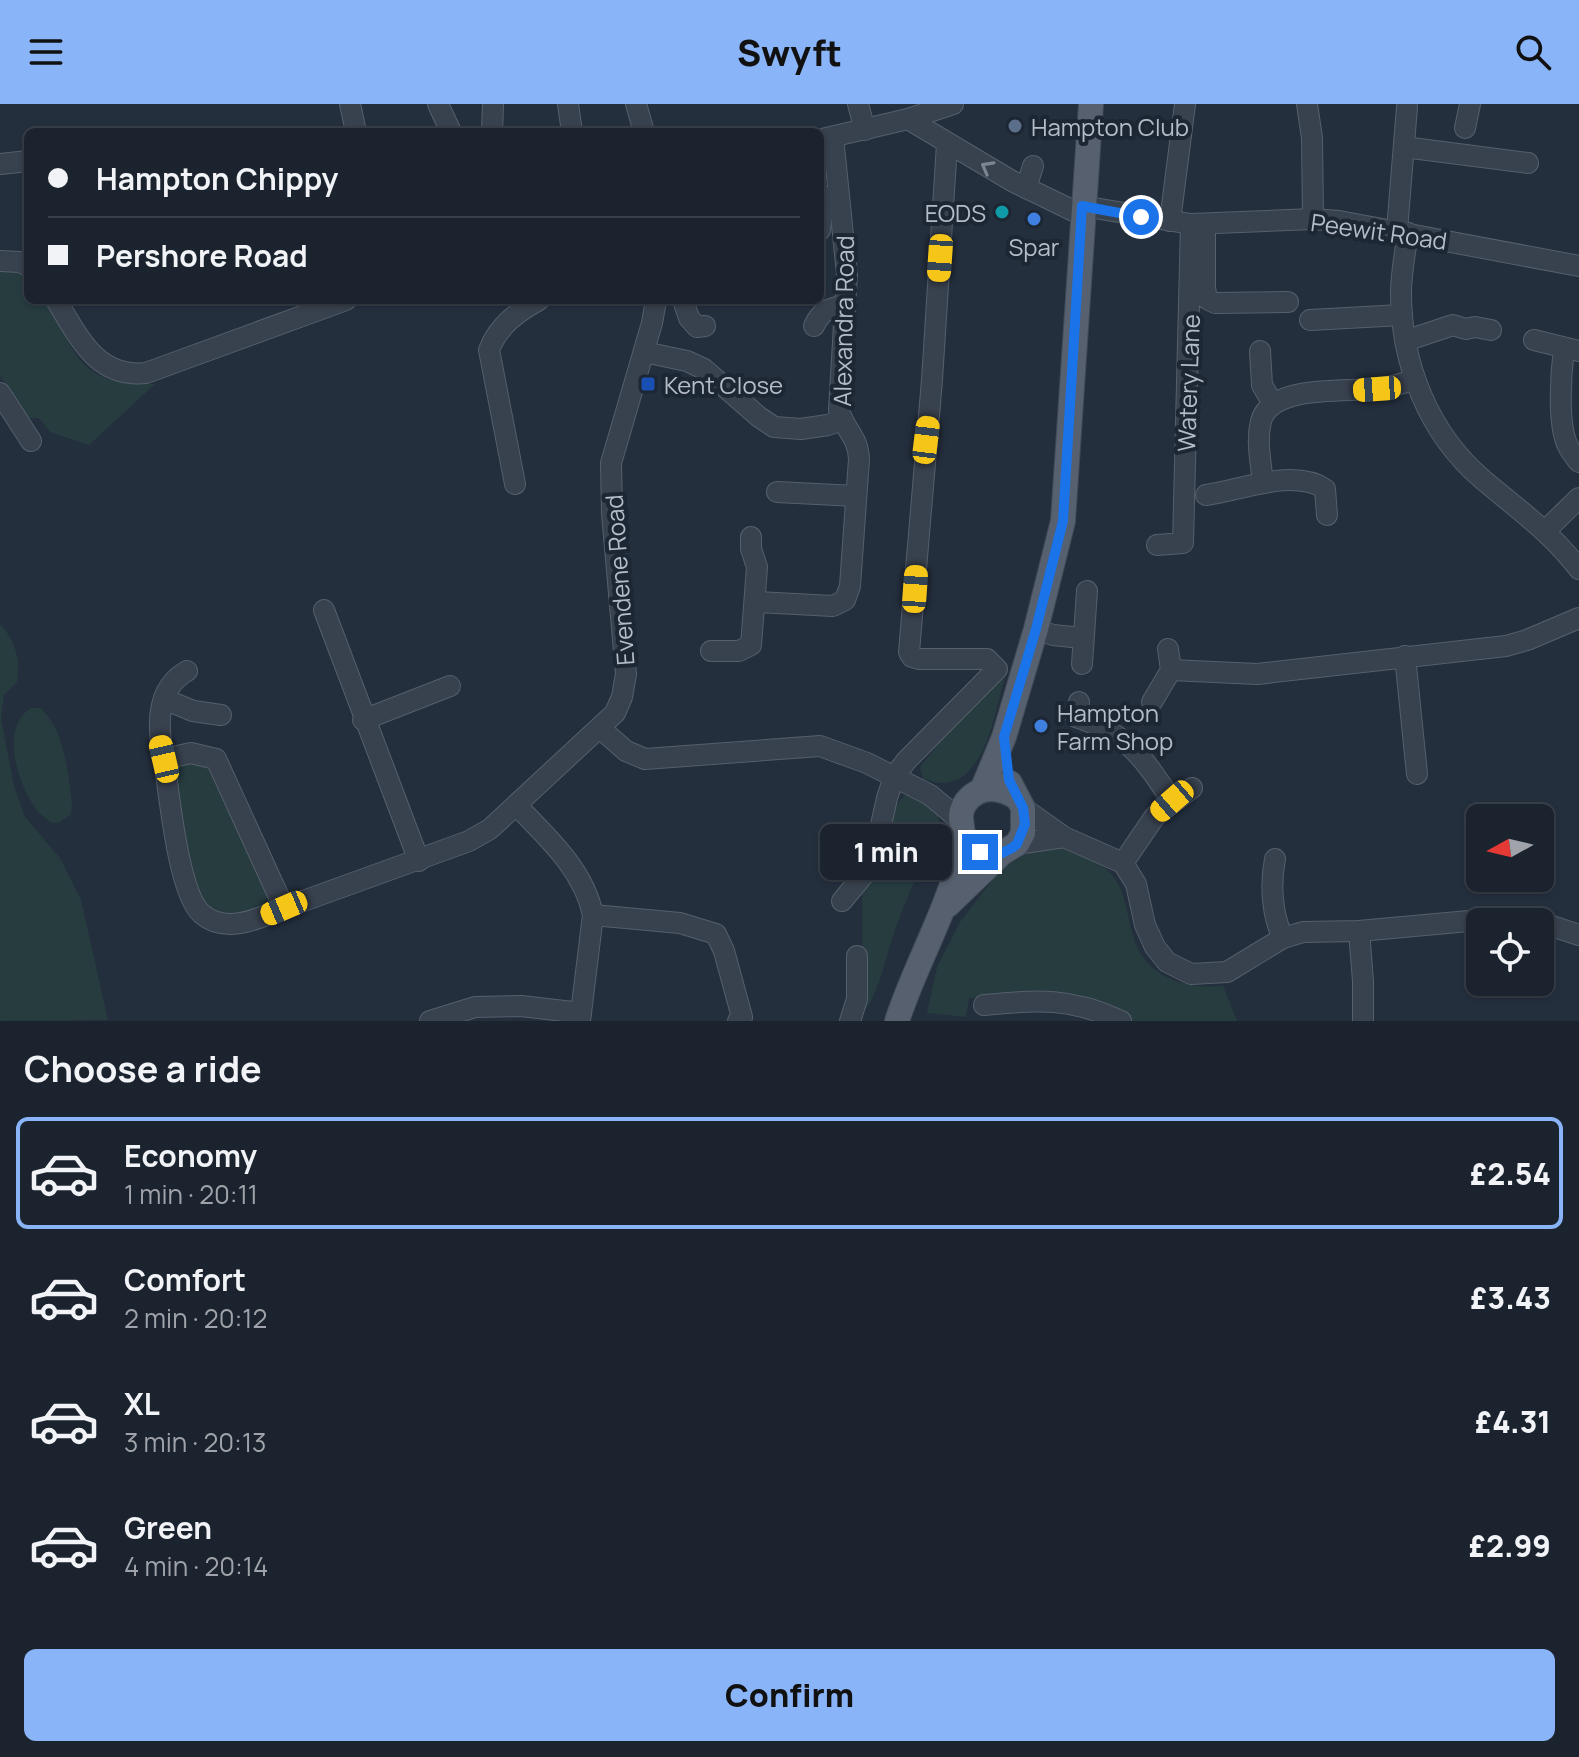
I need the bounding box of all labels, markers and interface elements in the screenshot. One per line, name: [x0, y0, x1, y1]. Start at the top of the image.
text: Swyft: [737, 28, 842, 77]
icon: menu: [24, 30, 68, 74]
icon: search: [1511, 30, 1555, 74]
place label: Hampton Club: [1031, 110, 1189, 143]
marker: Hampton Club: [1006, 117, 1024, 135]
text: Hampton Chippy: [96, 158, 338, 199]
one-way arrow: [982, 161, 996, 177]
place label: EODS: [925, 196, 986, 229]
route start: [1123, 199, 1159, 235]
marker: EODS: [993, 203, 1011, 221]
street label: Peewit Road: [1309, 205, 1449, 257]
marker: Spar: [1025, 210, 1043, 228]
place label: Spar: [1009, 230, 1060, 263]
car: [926, 233, 954, 283]
text: Pershore Road: [96, 235, 308, 276]
street label: Alexandra Road: [825, 235, 861, 407]
street label: Watery Lane: [1169, 314, 1207, 452]
place label: Kent Close: [664, 368, 783, 401]
marker: Kent Close: [639, 375, 657, 393]
car: [1352, 375, 1402, 403]
car: [911, 415, 941, 465]
street label: Evendene Road: [597, 494, 641, 666]
car: [901, 564, 929, 614]
place label: Hampton Farm Shop: [1057, 696, 1173, 757]
marker: Hampton Farm Shop: [1032, 717, 1050, 735]
car: [147, 733, 181, 785]
car: [1146, 776, 1198, 826]
north arrow: [1466, 804, 1554, 892]
map controls: [1466, 804, 1554, 996]
callout: 1 min: [820, 824, 952, 880]
text: 1 min: [853, 834, 919, 870]
route end: [962, 834, 998, 870]
car: [257, 888, 311, 928]
button: locate: [1466, 908, 1554, 996]
text: Choose a ride: [24, 1044, 262, 1093]
text: Economy: [124, 1135, 257, 1176]
icon: car: [28, 1137, 100, 1209]
text: £2.54: [1470, 1153, 1551, 1194]
text: 1 min · 20:11: [124, 1176, 258, 1212]
text: Comfort: [124, 1259, 246, 1300]
icon: car: [28, 1261, 100, 1333]
text: £3.43: [1470, 1277, 1551, 1318]
text: 2 min · 20:12: [124, 1300, 267, 1336]
text: XL: [124, 1383, 160, 1424]
icon: car: [28, 1385, 100, 1457]
text: £4.31: [1475, 1401, 1551, 1442]
text: 3 min · 20:13: [124, 1424, 266, 1460]
text: Green: [124, 1507, 212, 1548]
icon: car: [28, 1509, 100, 1581]
text: £2.99: [1469, 1525, 1551, 1566]
text: 4 min · 20:14: [124, 1548, 268, 1584]
button: Confirm: [24, 1649, 1555, 1741]

